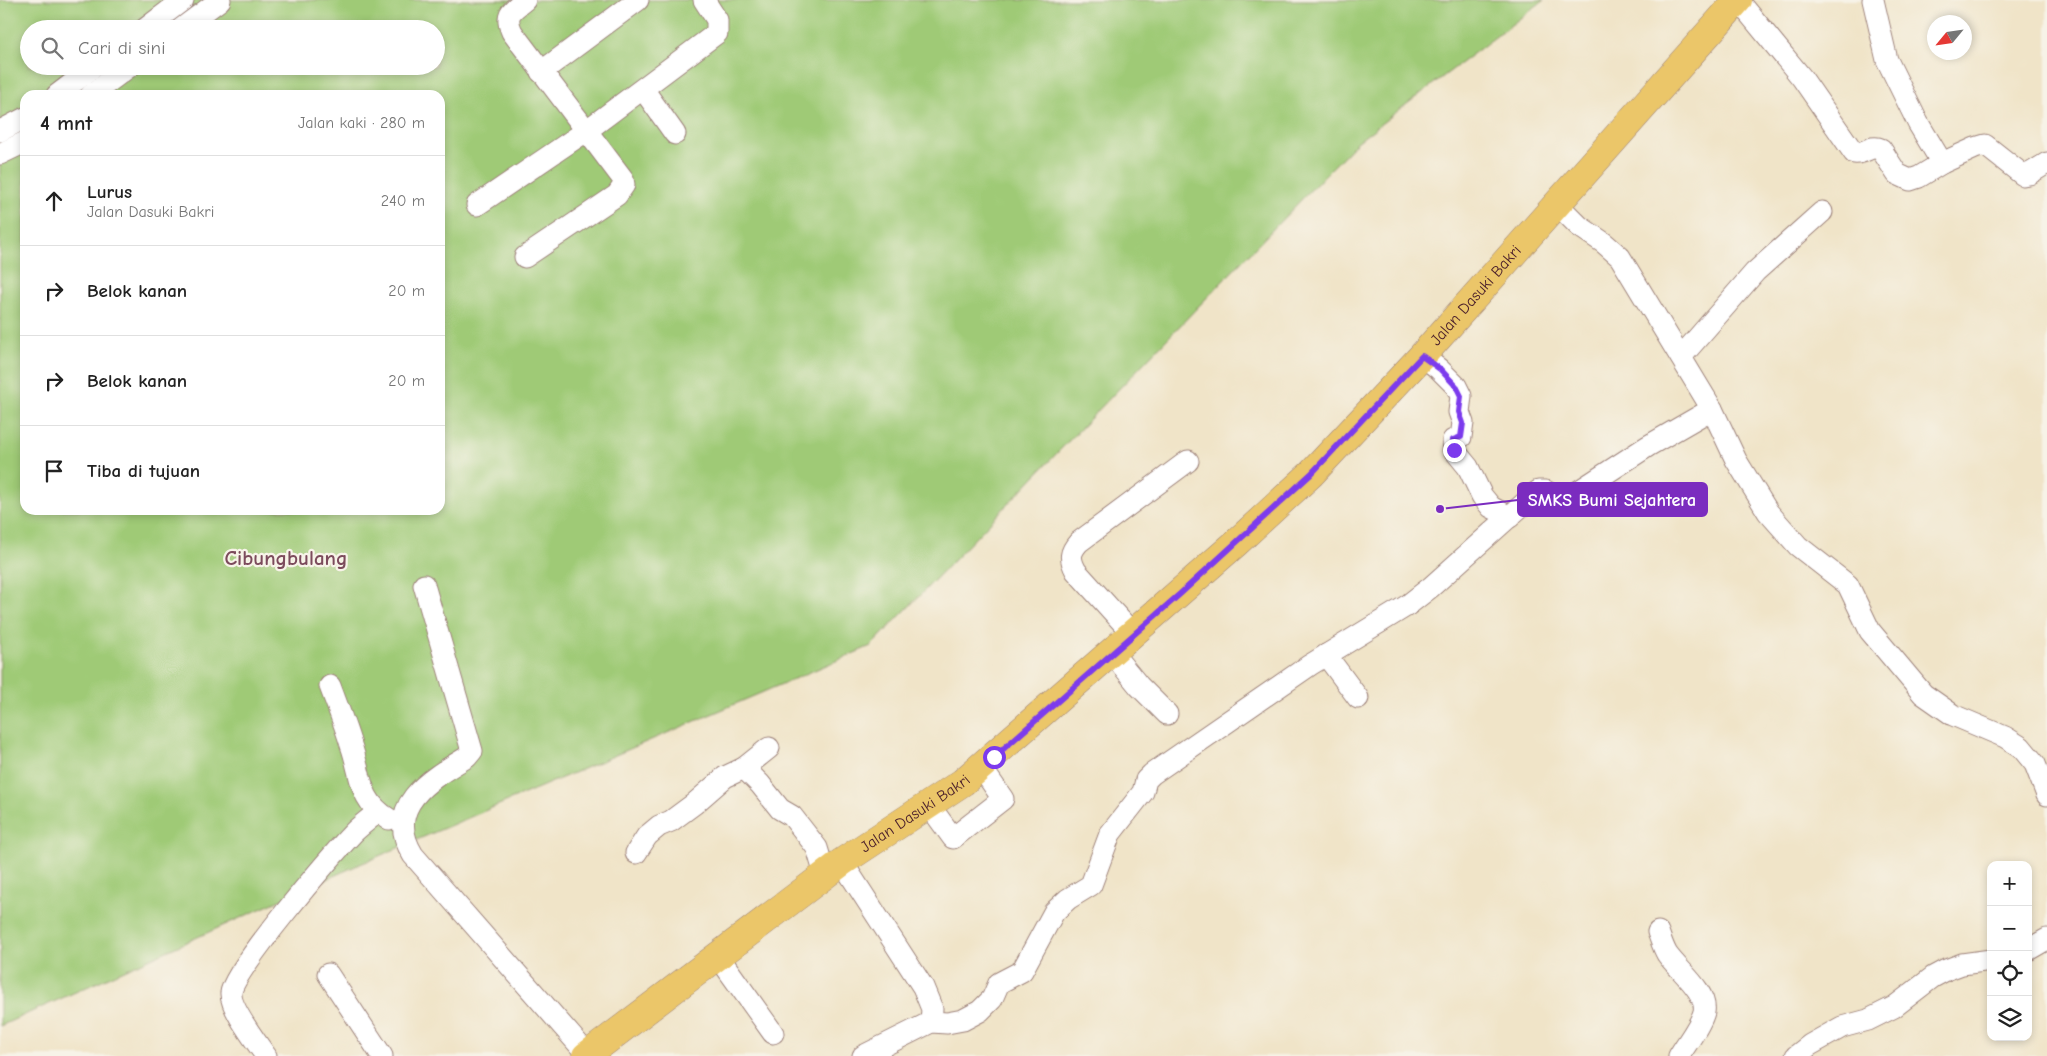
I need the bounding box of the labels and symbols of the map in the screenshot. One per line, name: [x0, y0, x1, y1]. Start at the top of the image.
north arrow: [1927, 15, 1972, 60]
street label: Jalan Dasuki Bakri: [1427, 242, 1525, 349]
route end: [1443, 439, 1466, 462]
callout: SMKS Bumi Sejahtera: [1518, 483, 1707, 516]
text: SMKS Bumi Sejahtera: [1528, 490, 1696, 511]
district label: Cibungbulang: [225, 546, 347, 570]
route start: [983, 746, 1006, 769]
street label: Jalan Dasuki Bakri: [857, 771, 974, 856]

